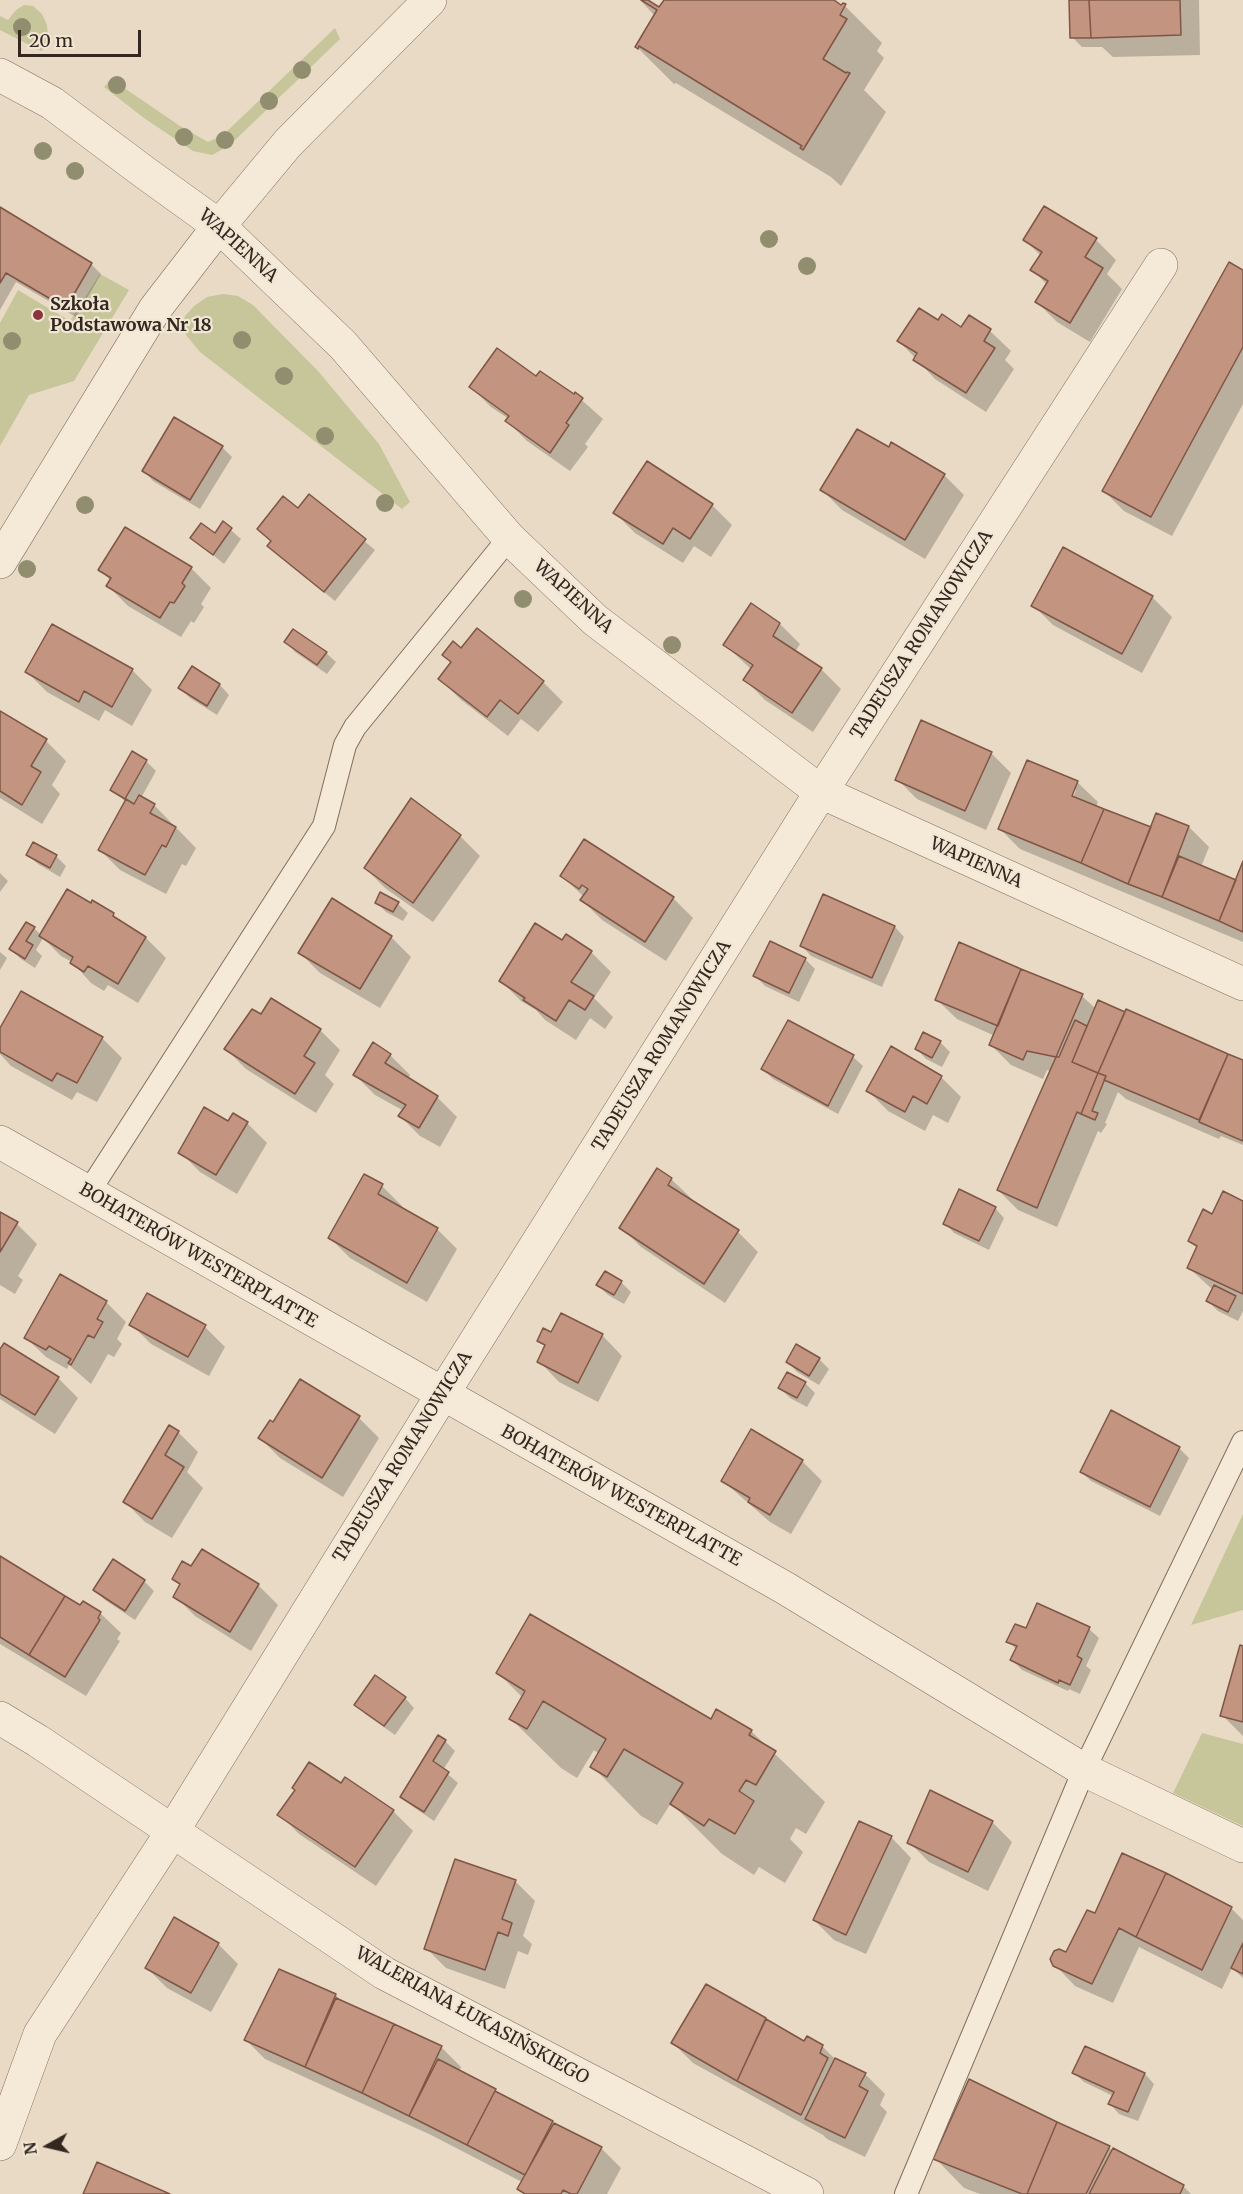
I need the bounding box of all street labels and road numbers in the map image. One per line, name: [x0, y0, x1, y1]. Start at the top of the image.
street label: WAPIENNA: [194, 205, 282, 287]
street label: TADEUSZA ROMANOWICZA: [846, 527, 998, 743]
street label: WAPIENNA: [529, 556, 617, 638]
street label: WAPIENNA: [926, 833, 1026, 893]
street label: TADEUSZA ROMANOWICZA: [588, 937, 736, 1155]
street label: BOHATERÓW WESTERPLATTE: [75, 1179, 321, 1333]
street label: TADEUSZA ROMANOWICZA: [329, 1348, 477, 1566]
street label: BOHATERÓW WESTERPLATTE: [497, 1421, 745, 1571]
street label: WALERIANA ŁUKASIŃSKIEGO: [352, 1943, 592, 2089]

